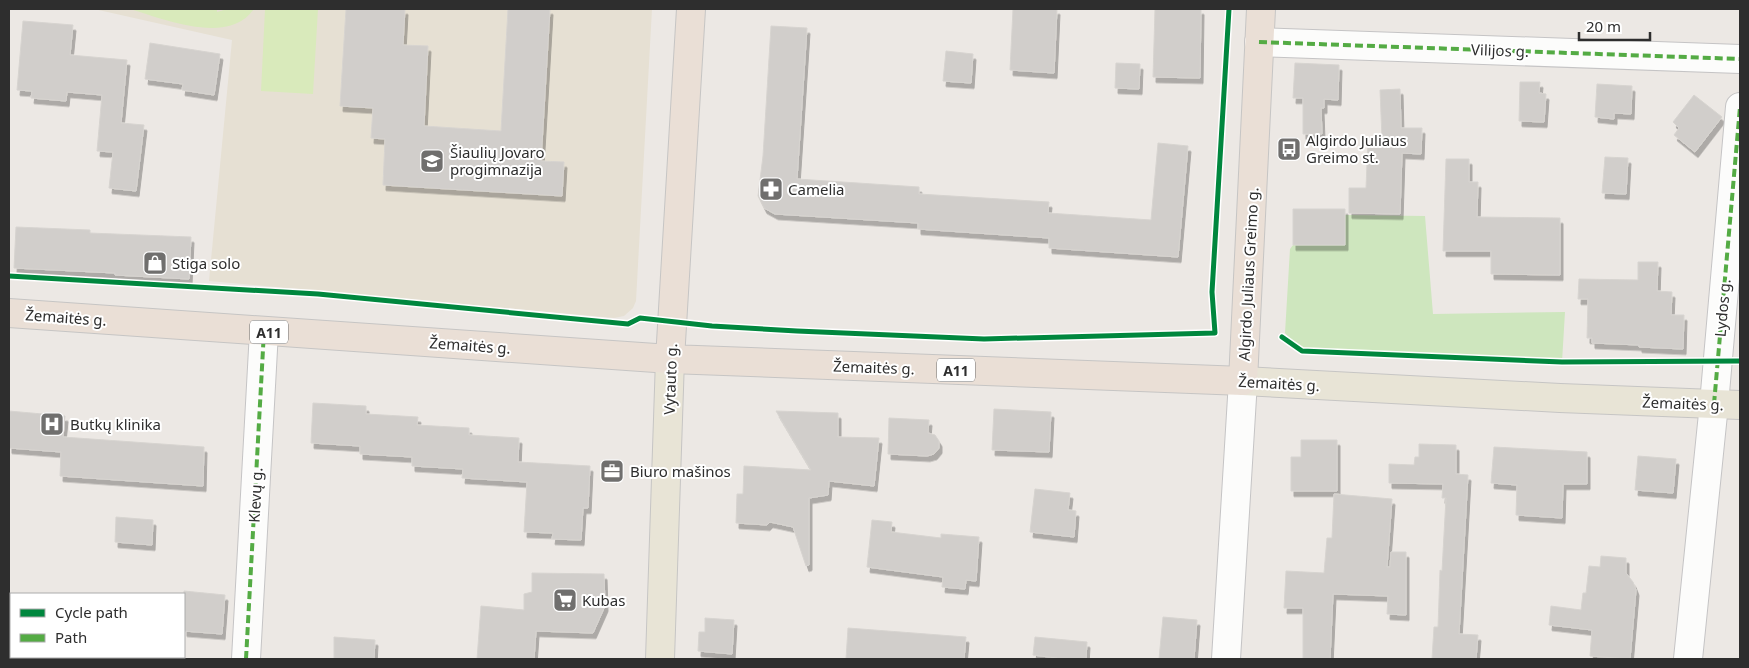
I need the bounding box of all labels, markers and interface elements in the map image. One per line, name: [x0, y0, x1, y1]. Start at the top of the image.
scale bar: [1579, 10, 1650, 42]
text: 20 m: [1586, 16, 1621, 36]
street label: Vilijos g.: [1471, 39, 1529, 61]
place label: Algirdo Juliaus Greimo st.: [1306, 130, 1407, 167]
bus stop icon: Algirdo Juliaus Greimo st.: [1276, 136, 1302, 162]
place label: Šiaulių Jovaro progimnazija: [450, 142, 545, 179]
school or university icon: Šiaulių Jovaro progimnazija: [419, 148, 445, 174]
pharmacy icon: Camelia: [758, 176, 784, 202]
place label: Camelia: [788, 179, 845, 199]
street label: Algirdo Juliaus Greimo g.: [1233, 187, 1263, 361]
shop icon: Stiga solo: [142, 250, 168, 276]
place label: Stiga solo: [172, 253, 240, 273]
street label: Lydos g.: [1710, 278, 1734, 338]
street label: Žemaitės g.: [25, 304, 107, 330]
road number: A11: [250, 321, 288, 344]
street label: Žemaitės g.: [429, 332, 511, 358]
street label: Vytauto g.: [659, 343, 681, 415]
street label: Žemaitės g.: [833, 356, 915, 378]
road number: A11: [937, 358, 975, 382]
street label: Žemaitės g.: [1238, 371, 1320, 395]
street label: Žemaitės g.: [1642, 392, 1724, 414]
hospital icon: Butkų klinika: [39, 411, 65, 437]
place label: Butkų klinika: [70, 414, 161, 434]
office icon: Biuro mašinos: [599, 458, 625, 484]
place label: Biuro mašinos: [630, 461, 731, 481]
street label: Klevų g.: [244, 467, 266, 523]
supermarket icon: Kubas: [552, 587, 578, 613]
place label: Kubas: [582, 590, 625, 610]
legend: [10, 593, 185, 658]
text: Cycle path: [55, 602, 128, 622]
text: Path: [55, 627, 87, 647]

